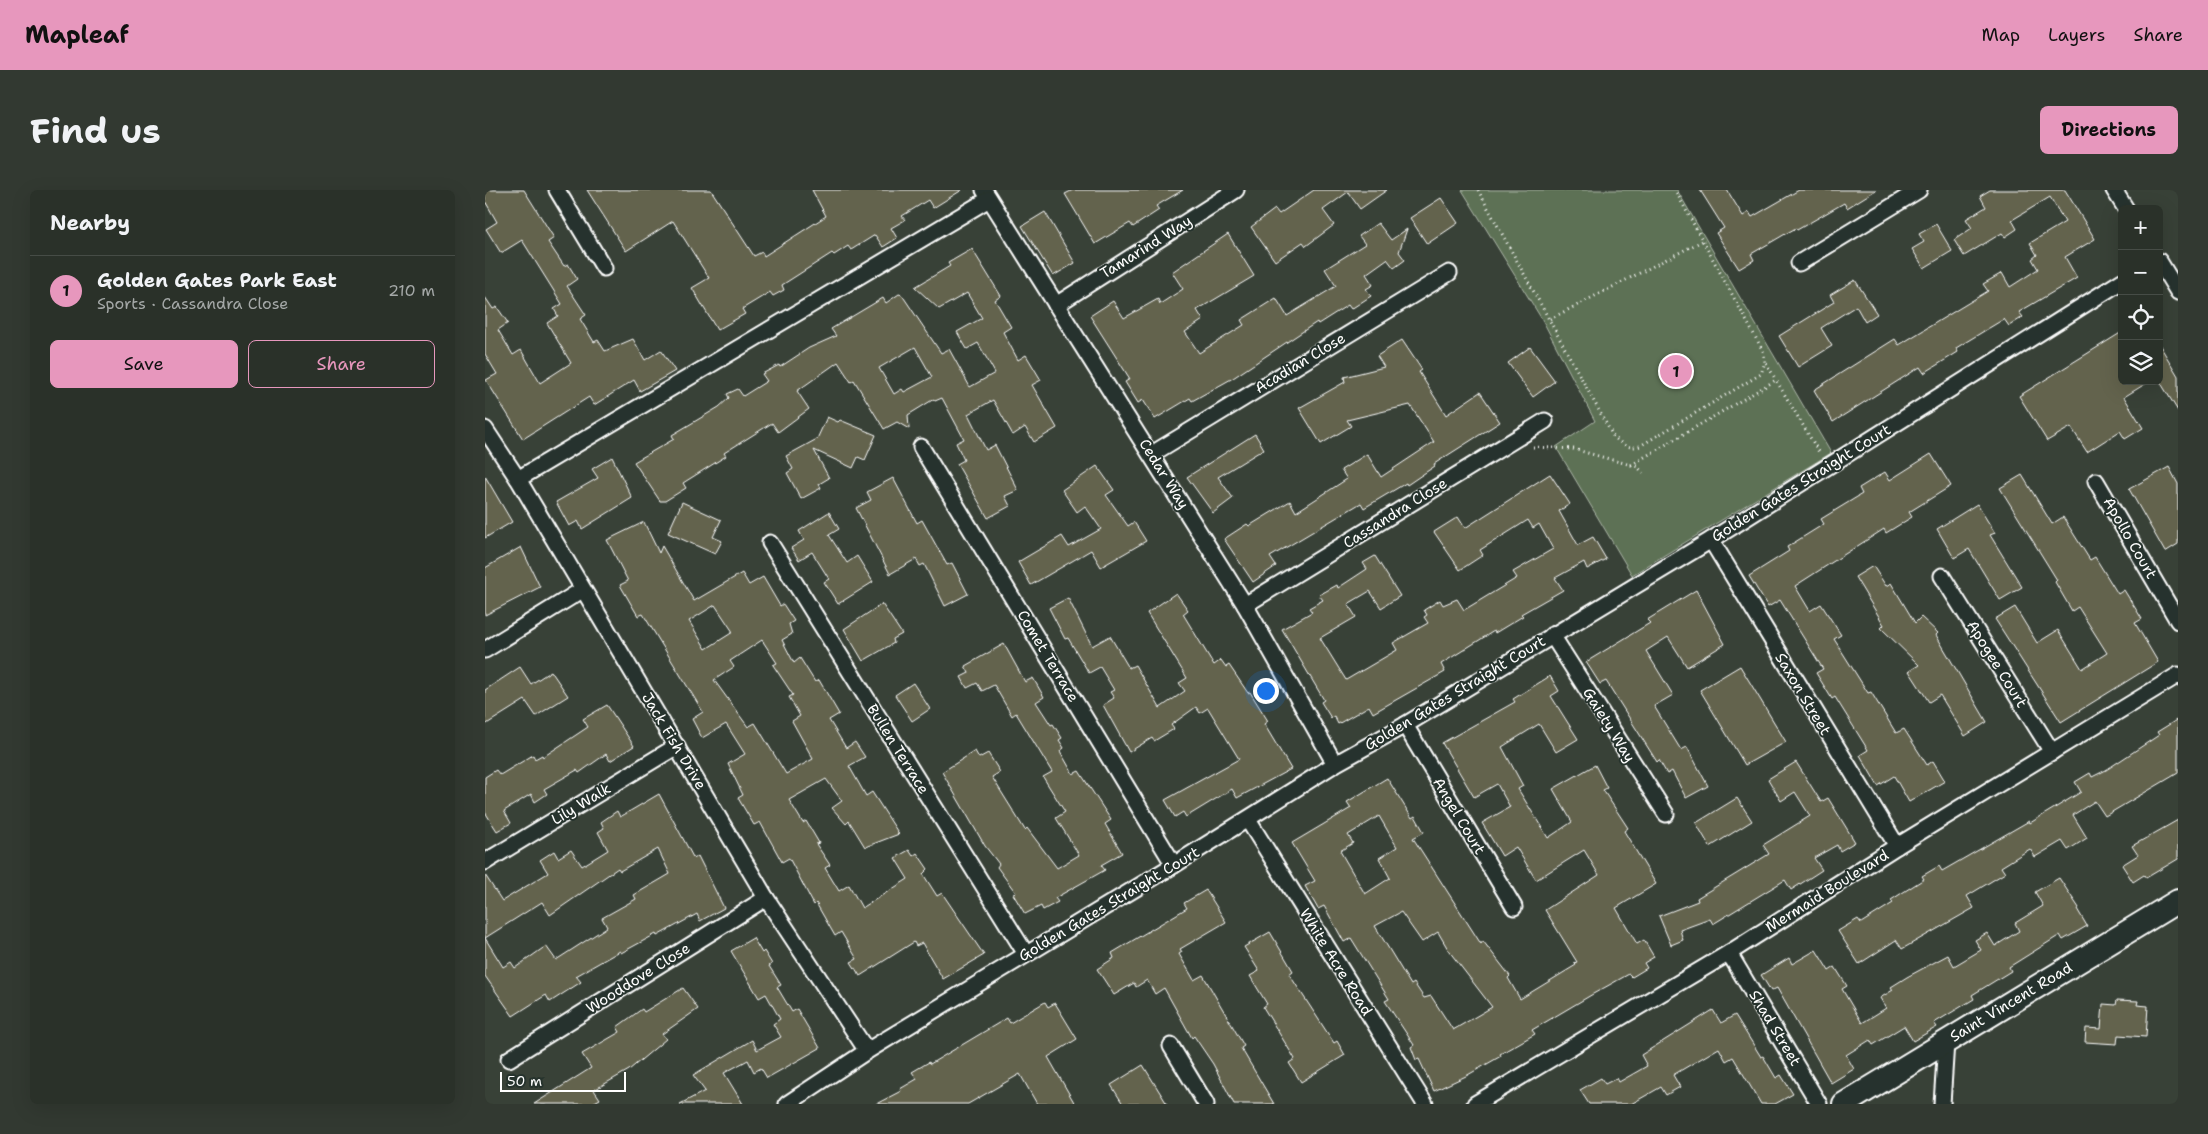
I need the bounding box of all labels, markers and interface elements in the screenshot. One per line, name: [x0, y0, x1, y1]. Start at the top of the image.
text: Mapleaf: [25, 19, 129, 51]
text: Map: [1982, 23, 2020, 47]
text: Layers: [2048, 23, 2105, 47]
text: Share: [2133, 23, 2183, 47]
button: Directions: [2040, 106, 2178, 154]
text: Find us: [30, 107, 161, 154]
map controls: [2118, 205, 2163, 385]
button: +: [2118, 205, 2163, 250]
text: Nearby: [50, 209, 130, 237]
street label: Tamarind Way: [1096, 211, 1196, 283]
button: −: [2118, 250, 2163, 295]
text: Golden Gates Park East: [97, 268, 337, 293]
text: 1: [62, 280, 70, 301]
text: 210 m: [388, 280, 435, 301]
text: Sports · Cassandra Close: [97, 293, 288, 314]
button: locate: [2118, 295, 2163, 340]
street label: Acadian Close: [1251, 328, 1349, 398]
button: Save: [50, 340, 238, 388]
button: Share: [248, 340, 435, 388]
button: layers: [2118, 340, 2163, 385]
pin: 1: [1660, 352, 1692, 390]
street label: Golden Gates Straight Court: [1708, 419, 1894, 547]
street label: Cedar Way: [1134, 435, 1194, 513]
street label: Cassandra Close: [1339, 473, 1451, 553]
street label: Apollo Court: [2099, 494, 2161, 582]
street label: Comet Terrace: [1013, 606, 1083, 706]
street label: Apogee Court: [1962, 617, 2032, 711]
street label: Golden Gates Straight Court: [1361, 631, 1549, 755]
street label: Saxon Street: [1771, 649, 1835, 739]
your location: [1253, 678, 1279, 704]
street label: Gaiety Way: [1578, 684, 1640, 766]
street label: Jack Fish Drive: [637, 689, 711, 793]
street label: Bullen Terrace: [862, 700, 934, 798]
street label: Angel Court: [1428, 774, 1490, 858]
street label: Lily Walk: [547, 778, 615, 830]
street label: Golden Gates Straight Court: [1015, 842, 1203, 966]
street label: Mermaid Boulevard: [1761, 845, 1893, 937]
street label: White Acre Road: [1295, 905, 1377, 1020]
street label: Wooddove Close: [582, 938, 694, 1018]
street label: Saint Vincent Road: [1946, 957, 2076, 1047]
street label: Shad Street: [1744, 986, 1806, 1070]
scale bar: [500, 1069, 626, 1092]
text: 50 m: [507, 1072, 542, 1090]

